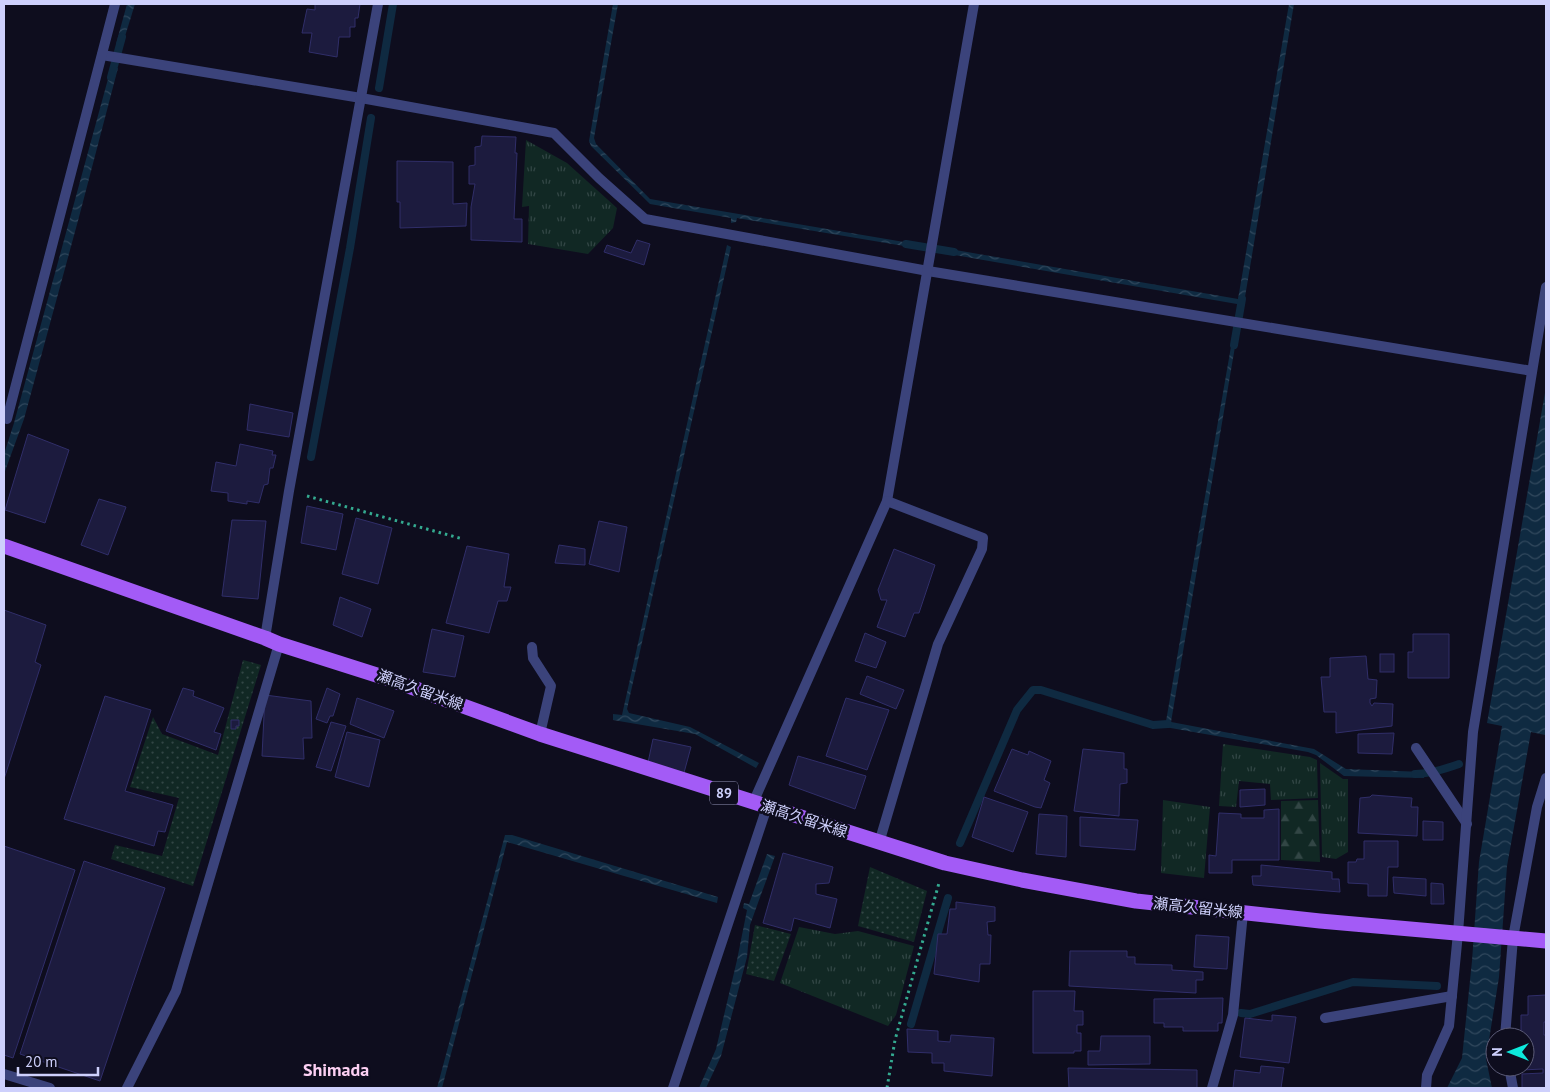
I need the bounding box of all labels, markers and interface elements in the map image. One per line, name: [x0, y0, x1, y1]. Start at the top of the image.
street label: 瀬高久留米線: [375, 665, 466, 714]
road number: 89: [710, 781, 738, 804]
street label: 瀬高久留米線: [758, 796, 850, 841]
street label: 瀬高久留米線: [1152, 893, 1244, 922]
north arrow: [1485, 1027, 1535, 1077]
scale bar: [18, 1044, 98, 1076]
text: N: [1488, 1047, 1506, 1057]
text: 20 m: [25, 1052, 58, 1071]
district label: Shimada: [303, 1058, 369, 1081]

